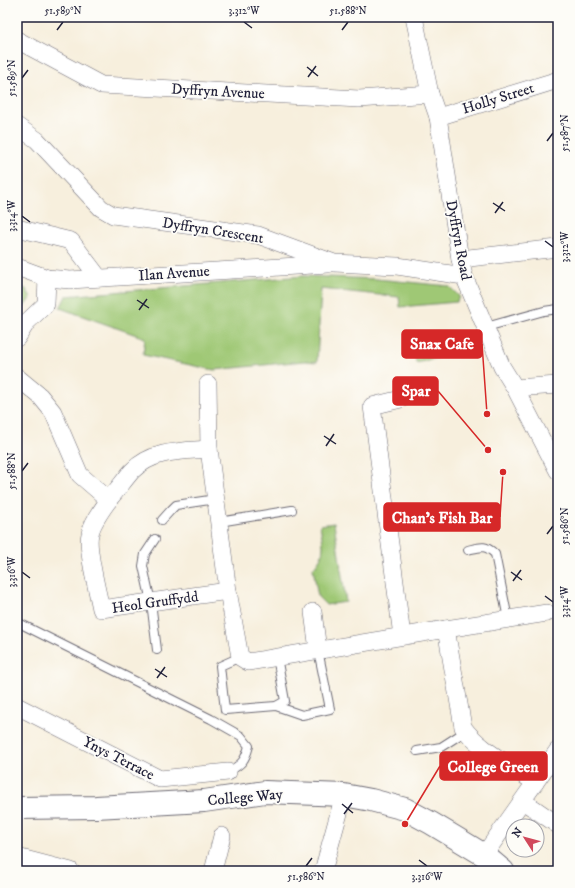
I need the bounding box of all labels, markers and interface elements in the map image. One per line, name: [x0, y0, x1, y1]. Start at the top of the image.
text: 51.589°N: [44, 5, 82, 17]
text: 3.312°W: [229, 5, 260, 17]
text: 51.588°N: [329, 5, 367, 17]
text: 51.589°N: [6, 59, 18, 97]
street label: Holly Street: [460, 78, 537, 118]
street label: Dyffryn Avenue: [171, 80, 265, 103]
text: 51.587°N: [559, 114, 571, 152]
street label: Dyffryn Road: [441, 198, 476, 282]
text: 3.314°W: [6, 199, 18, 232]
street label: Dyffryn Crescent: [161, 213, 265, 248]
text: 3.312°W: [559, 231, 571, 262]
street label: Ilan Avenue: [138, 262, 210, 285]
callout: Snax Cafe: [402, 330, 482, 358]
text: Snax Cafe: [410, 334, 474, 354]
callout: Spar: [393, 377, 438, 405]
text: Spar: [401, 381, 432, 401]
text: 51.588°N: [6, 452, 18, 490]
callout: Chan's Fish Bar: [384, 503, 500, 531]
text: 51.586°N: [559, 507, 571, 545]
text: Chan's Fish Bar: [392, 508, 493, 528]
text: 3.316°W: [6, 556, 18, 588]
text: 3.314°W: [559, 585, 571, 618]
street label: Heol Gruffydd: [111, 587, 200, 618]
street label: Ynys Terrace: [80, 732, 158, 785]
callout: College Green: [440, 752, 547, 780]
text: College Green: [447, 757, 539, 777]
street label: College Way: [207, 785, 284, 810]
north arrow: [505, 818, 545, 858]
text: N: [509, 825, 526, 840]
text: 51.586°N: [287, 871, 325, 883]
text: 3.316°W: [411, 871, 443, 883]

